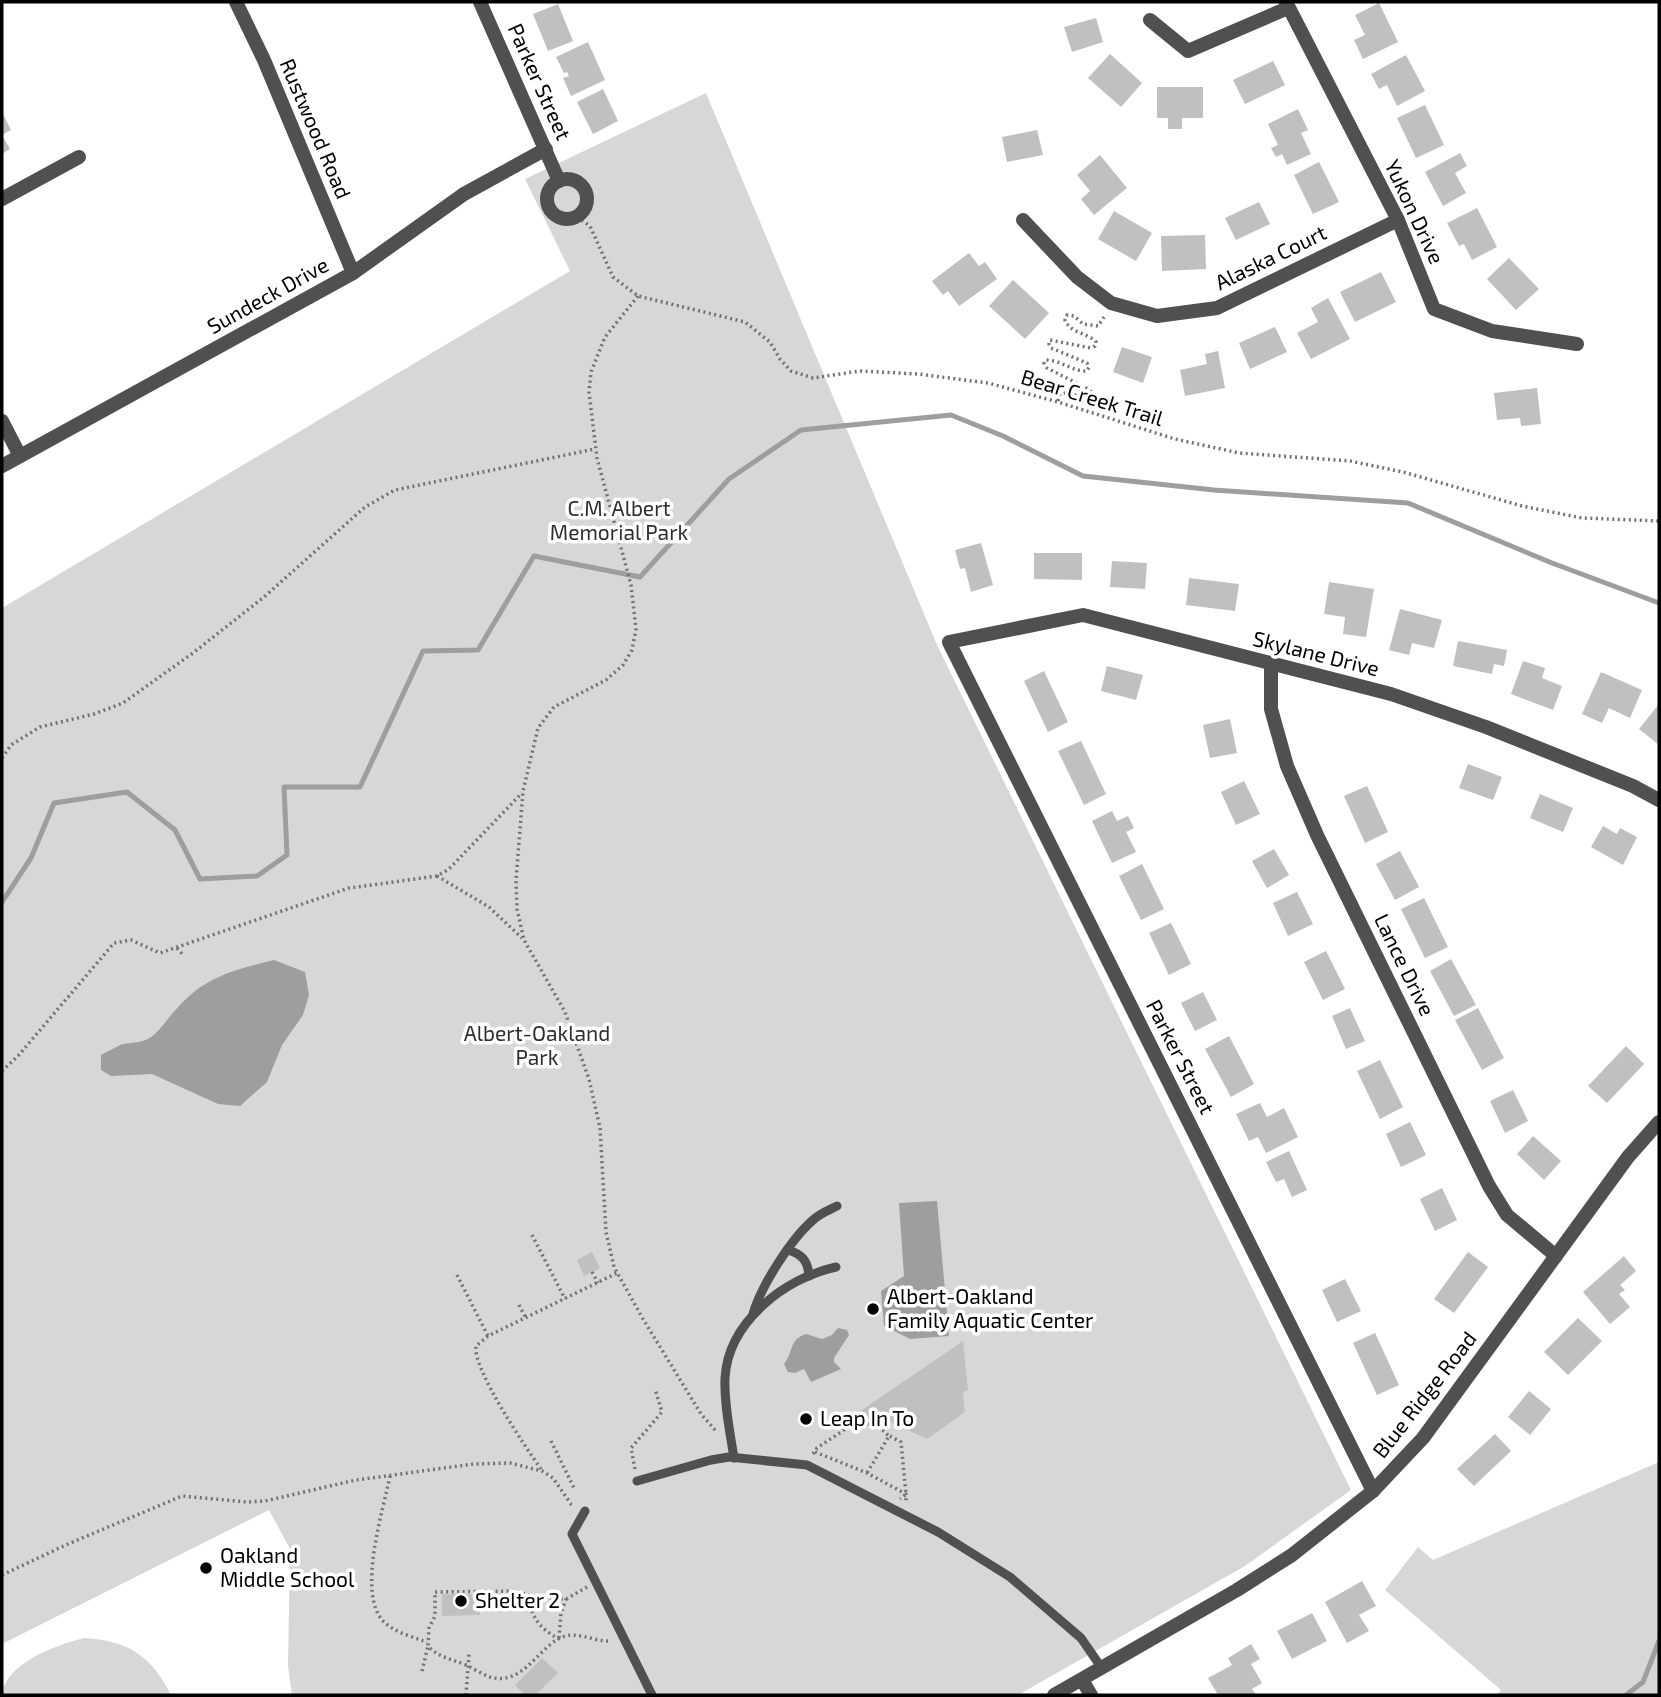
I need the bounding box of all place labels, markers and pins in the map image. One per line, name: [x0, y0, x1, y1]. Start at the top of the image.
place label: Albert-Oakland Family Aquatic Center: [887, 1283, 1094, 1332]
marker: Albert-Oakland Family Aquatic Center: [865, 1301, 881, 1317]
place label: Leap In To: [820, 1405, 914, 1430]
marker: Leap In To: [798, 1411, 814, 1427]
place label: Oakland Middle School: [220, 1542, 355, 1591]
marker: Oakland Middle School: [198, 1560, 214, 1576]
place label: Shelter 2: [475, 1587, 560, 1612]
marker: Shelter 2: [453, 1593, 469, 1609]

